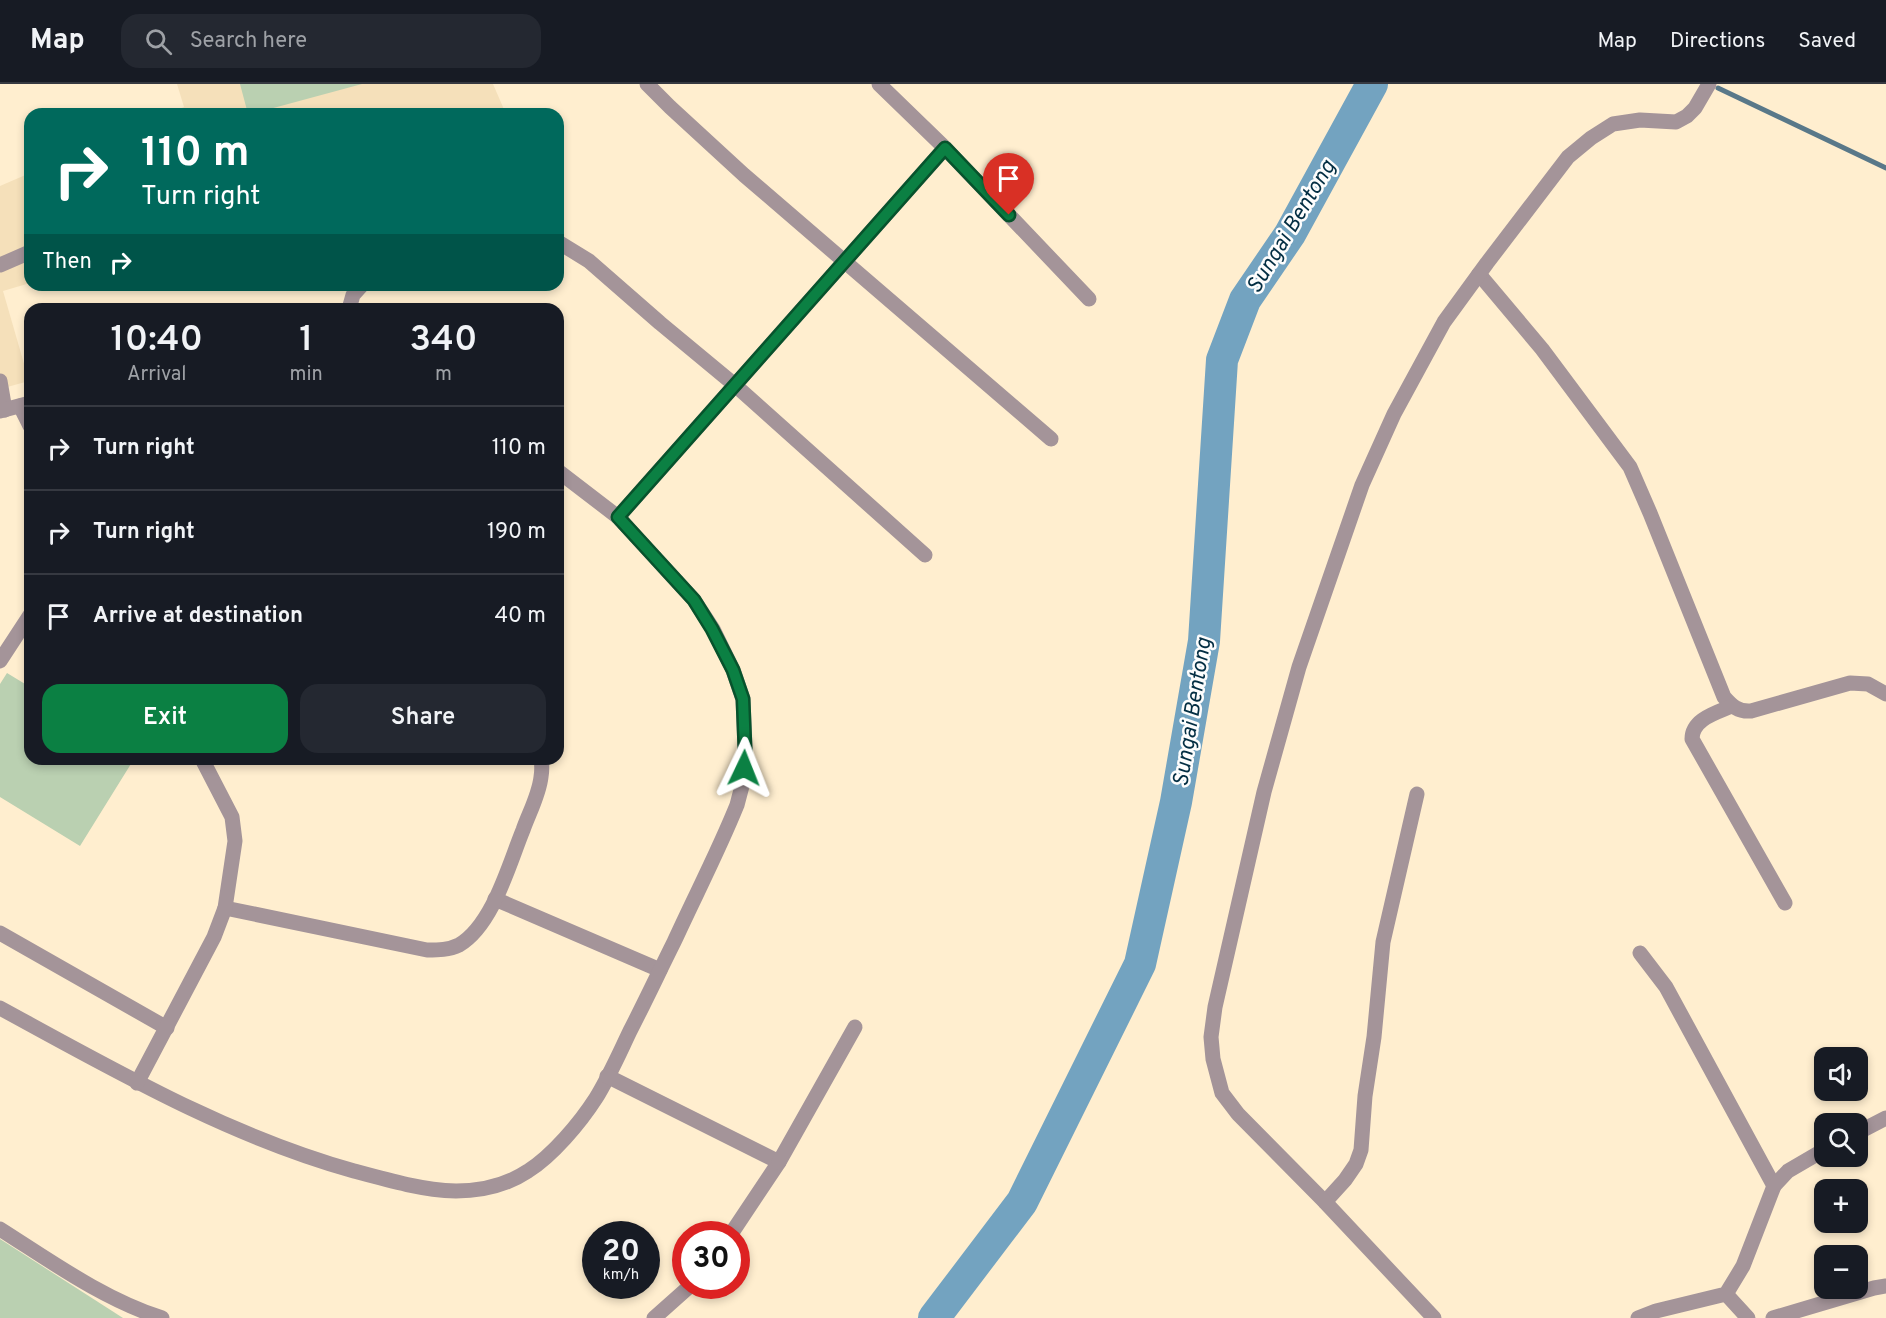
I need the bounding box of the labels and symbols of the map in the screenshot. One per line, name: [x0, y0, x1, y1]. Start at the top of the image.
pin: [983, 153, 1034, 215]
water label: Sungai Bentong: [1242, 155, 1343, 299]
water label: Sungai Bentong: [1168, 635, 1219, 789]
position arrow: [712, 736, 776, 800]
speed limit sign: 30: [672, 1221, 750, 1299]

